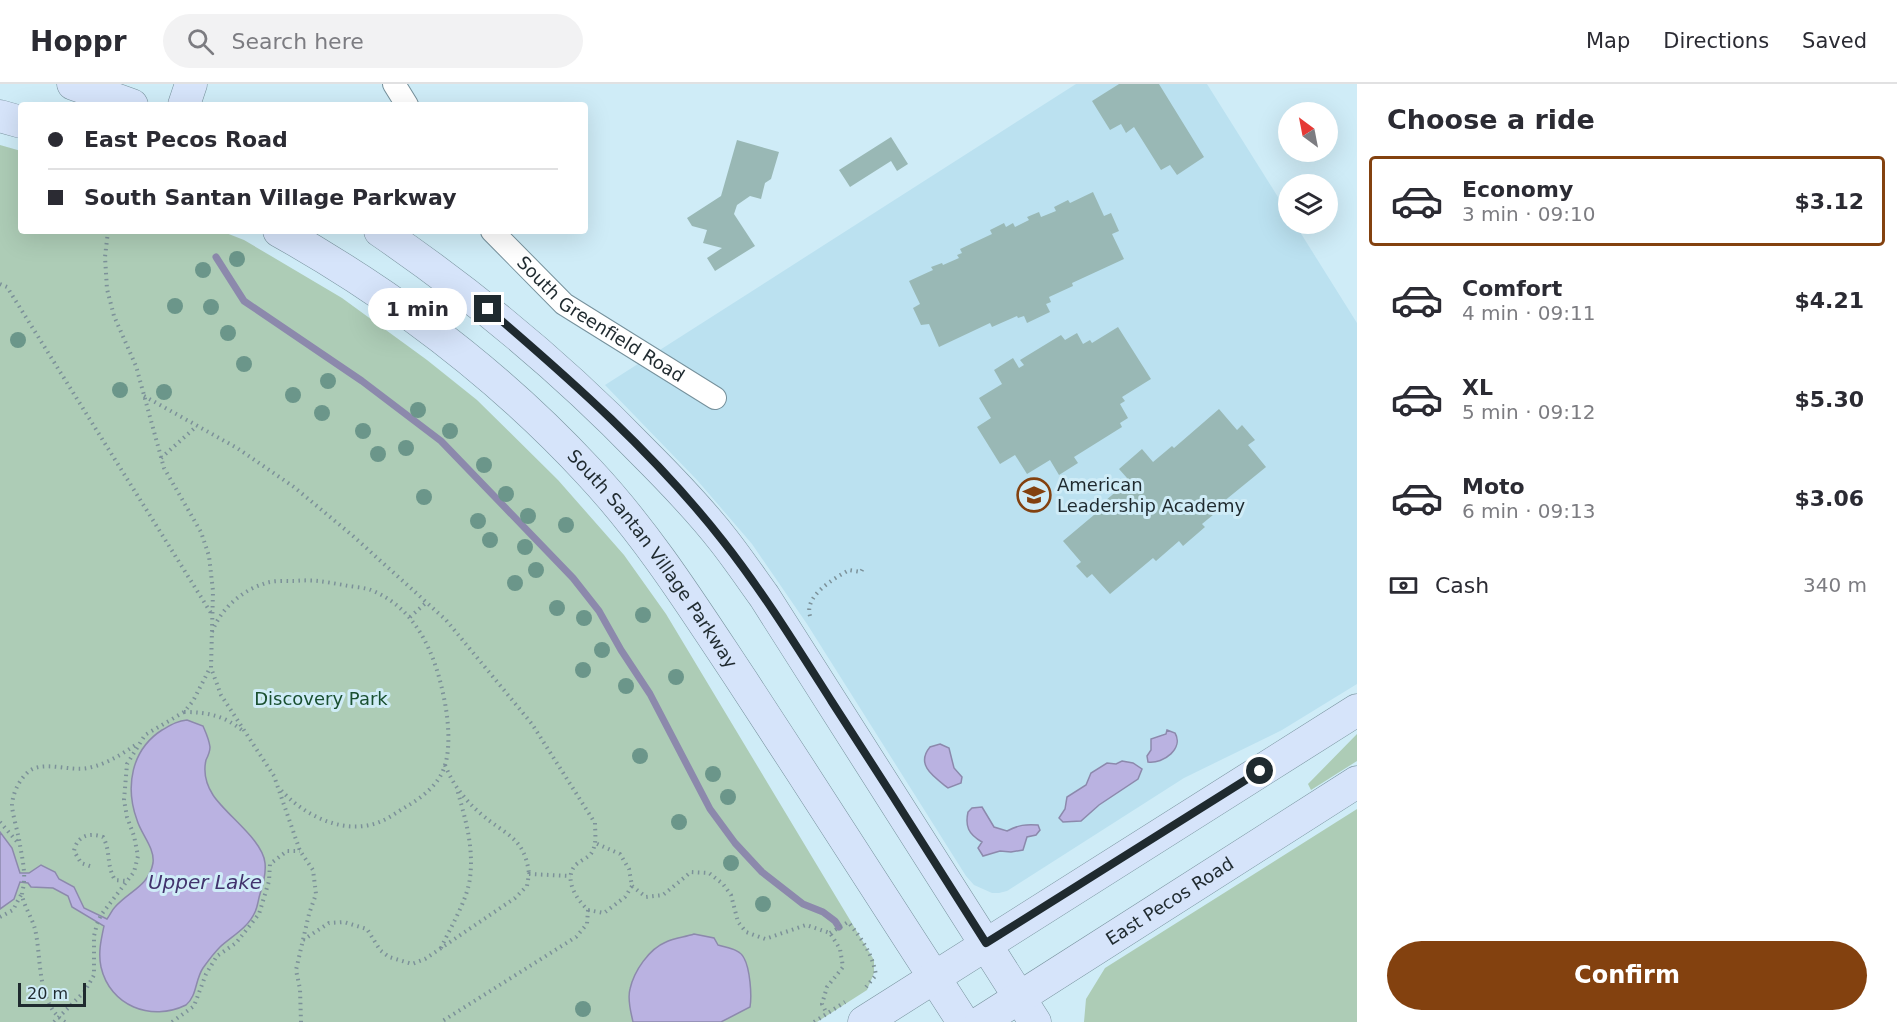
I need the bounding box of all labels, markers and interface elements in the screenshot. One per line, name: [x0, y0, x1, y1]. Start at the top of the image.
search box: [163, 14, 583, 68]
text: Hoppr: [30, 25, 127, 58]
icon: search: [184, 25, 217, 58]
text: Search here: [232, 29, 364, 54]
text: Map: [1586, 29, 1630, 53]
text: Directions: [1663, 29, 1769, 53]
text: Saved: [1802, 29, 1867, 53]
north arrow: [1278, 102, 1338, 162]
map controls: [1278, 102, 1338, 234]
text: Choose a ride: [1387, 104, 1595, 135]
text: East Pecos Road: [84, 127, 288, 152]
button: layers: [1278, 174, 1338, 234]
icon: car: [1390, 174, 1444, 228]
text: Economy: [1462, 177, 1573, 202]
text: South Santan Village Parkway: [84, 185, 457, 210]
text: $3.12: [1794, 189, 1864, 214]
text: 3 min · 09:10: [1462, 202, 1596, 226]
street label: South Greenfield Road: [513, 252, 688, 386]
icon: car: [1390, 273, 1444, 327]
text: Comfort: [1462, 276, 1562, 301]
callout: 1 min: [368, 288, 467, 330]
text: $4.21: [1794, 288, 1864, 313]
route end: [474, 295, 501, 322]
text: 1 min: [386, 297, 449, 321]
text: 4 min · 09:11: [1462, 301, 1596, 325]
icon: car: [1390, 372, 1444, 426]
text: XL: [1462, 375, 1493, 400]
text: $5.30: [1794, 387, 1864, 412]
text: 5 min · 09:12: [1462, 400, 1596, 424]
street label: South Santan Village Parkway: [563, 445, 742, 672]
icon: car: [1390, 471, 1444, 525]
place label: American Leadership Academy: [1057, 474, 1246, 516]
text: Moto: [1462, 474, 1525, 499]
school or university icon: American Leadership Academy: [1016, 477, 1052, 513]
text: $3.06: [1794, 486, 1864, 511]
text: 6 min · 09:13: [1462, 499, 1596, 523]
icon: cash: [1387, 569, 1420, 602]
text: Cash: [1435, 573, 1489, 598]
text: 340 m: [1803, 573, 1867, 597]
park label: Discovery Park: [254, 688, 388, 709]
route start: [1246, 757, 1273, 784]
street label: East Pecos Road: [1102, 853, 1237, 949]
water label: Upper Lake: [148, 870, 262, 894]
button: Confirm: [1387, 941, 1867, 1010]
scale bar: [18, 980, 86, 1008]
text: 20 m: [27, 984, 68, 1003]

